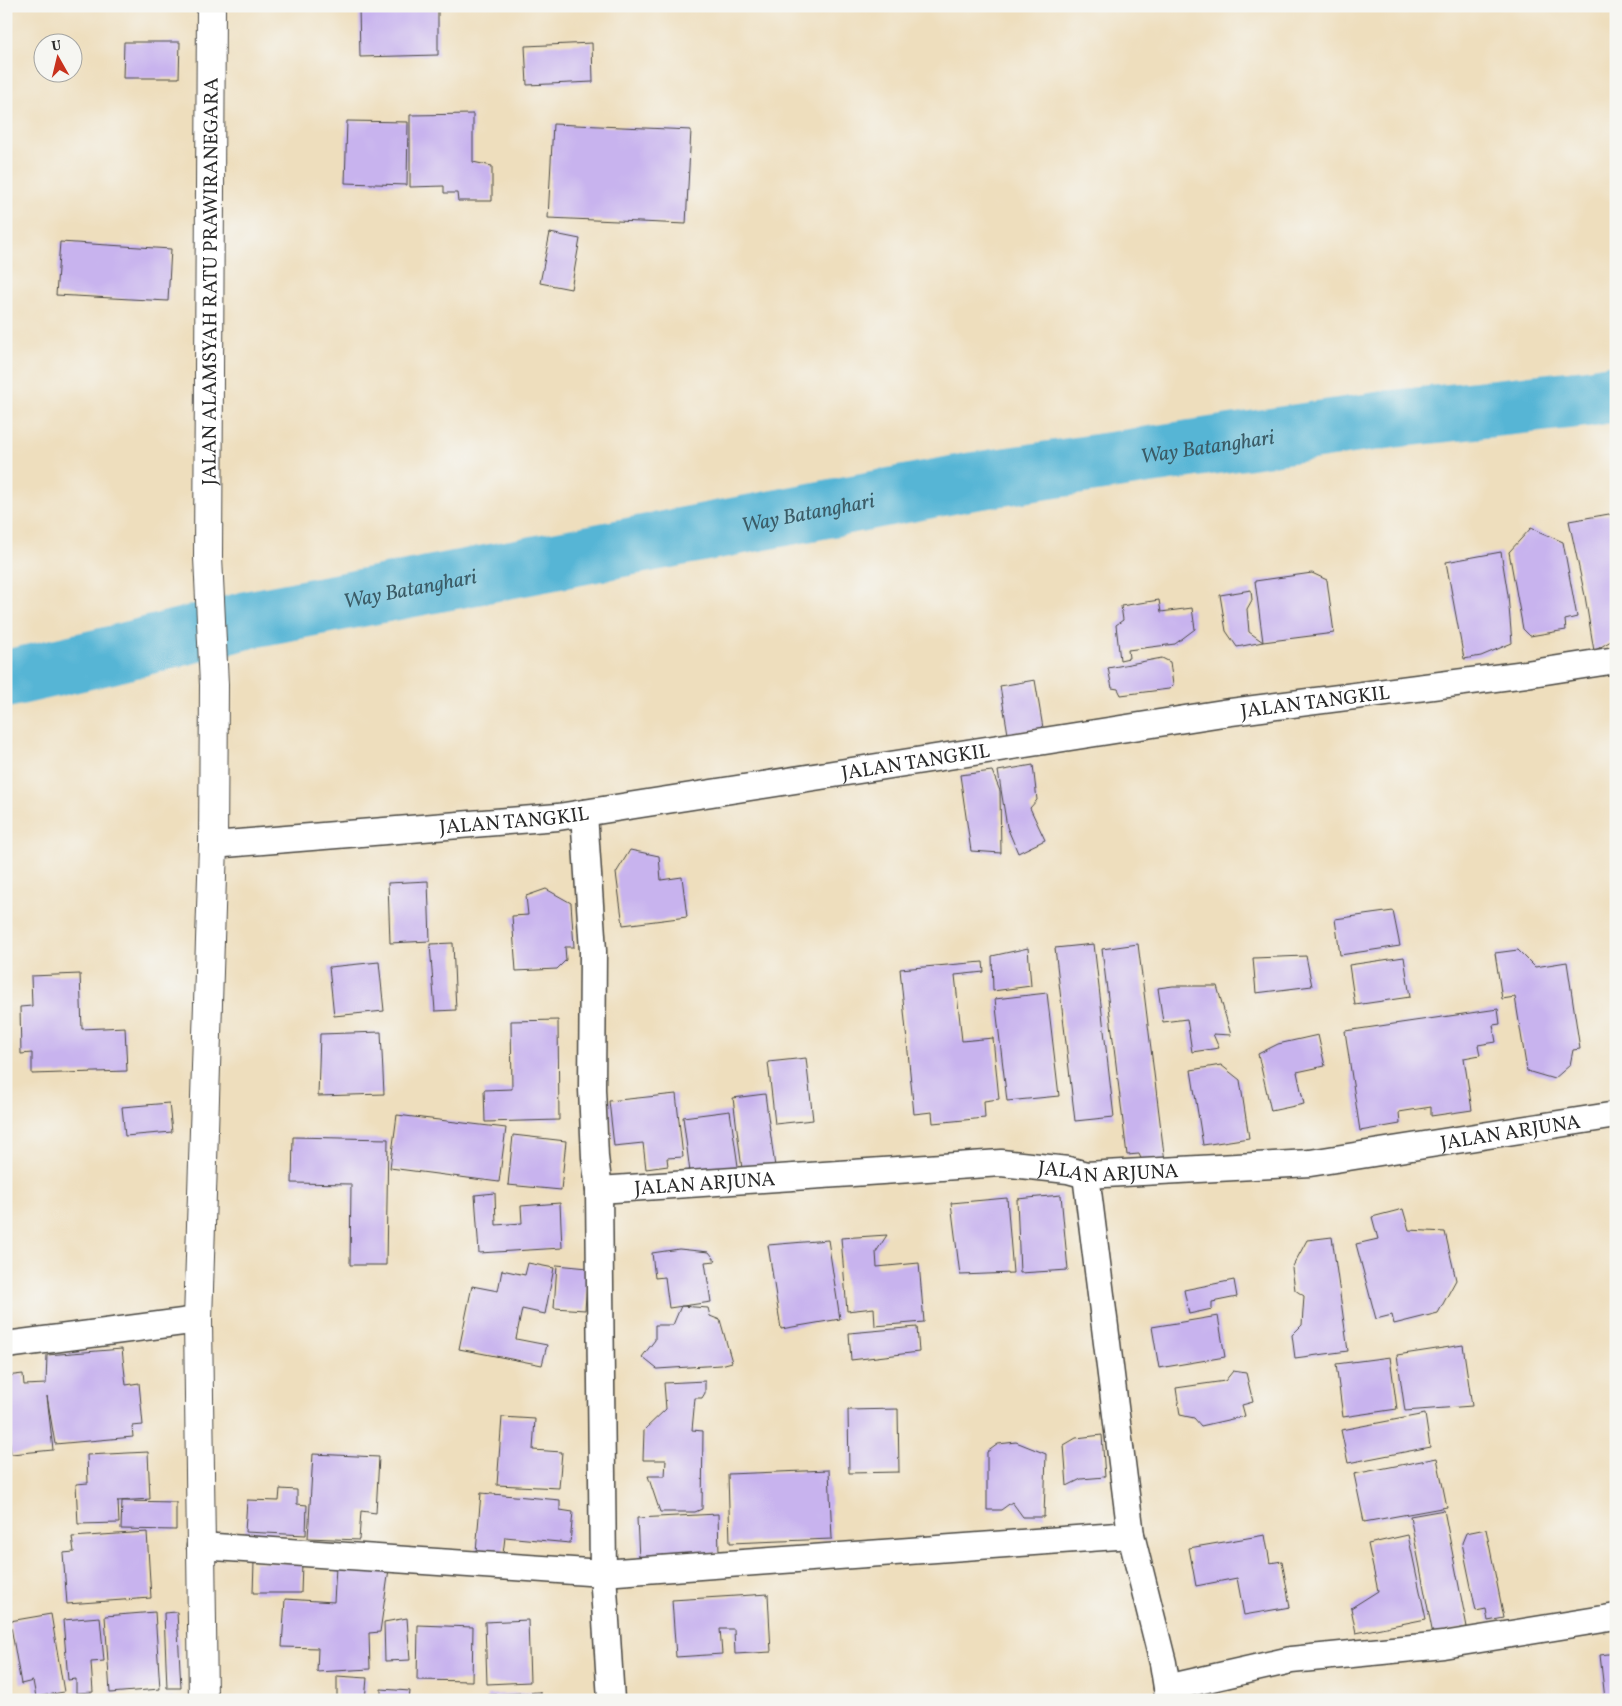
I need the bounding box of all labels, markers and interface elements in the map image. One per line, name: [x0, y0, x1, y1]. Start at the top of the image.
north arrow: [32, 32, 82, 82]
text: U: [50, 36, 63, 57]
street label: JALAN ALAMSYAH RATU PRAWIRANEGARA: [196, 77, 227, 486]
water label: Way Batanghari: [1138, 424, 1277, 472]
water label: Way Batanghari: [739, 487, 878, 541]
water label: Way Batanghari: [341, 563, 480, 617]
street label: JALAN TANGKIL: [1239, 680, 1391, 727]
street label: JALAN TANGKIL: [840, 738, 992, 788]
street label: JALAN TANGKIL: [438, 800, 591, 843]
street label: JALAN ARJUNA: [1439, 1109, 1583, 1158]
street label: JALAN ARJUNA: [1037, 1155, 1179, 1191]
street label: JALAN ARJUNA: [633, 1166, 776, 1204]

